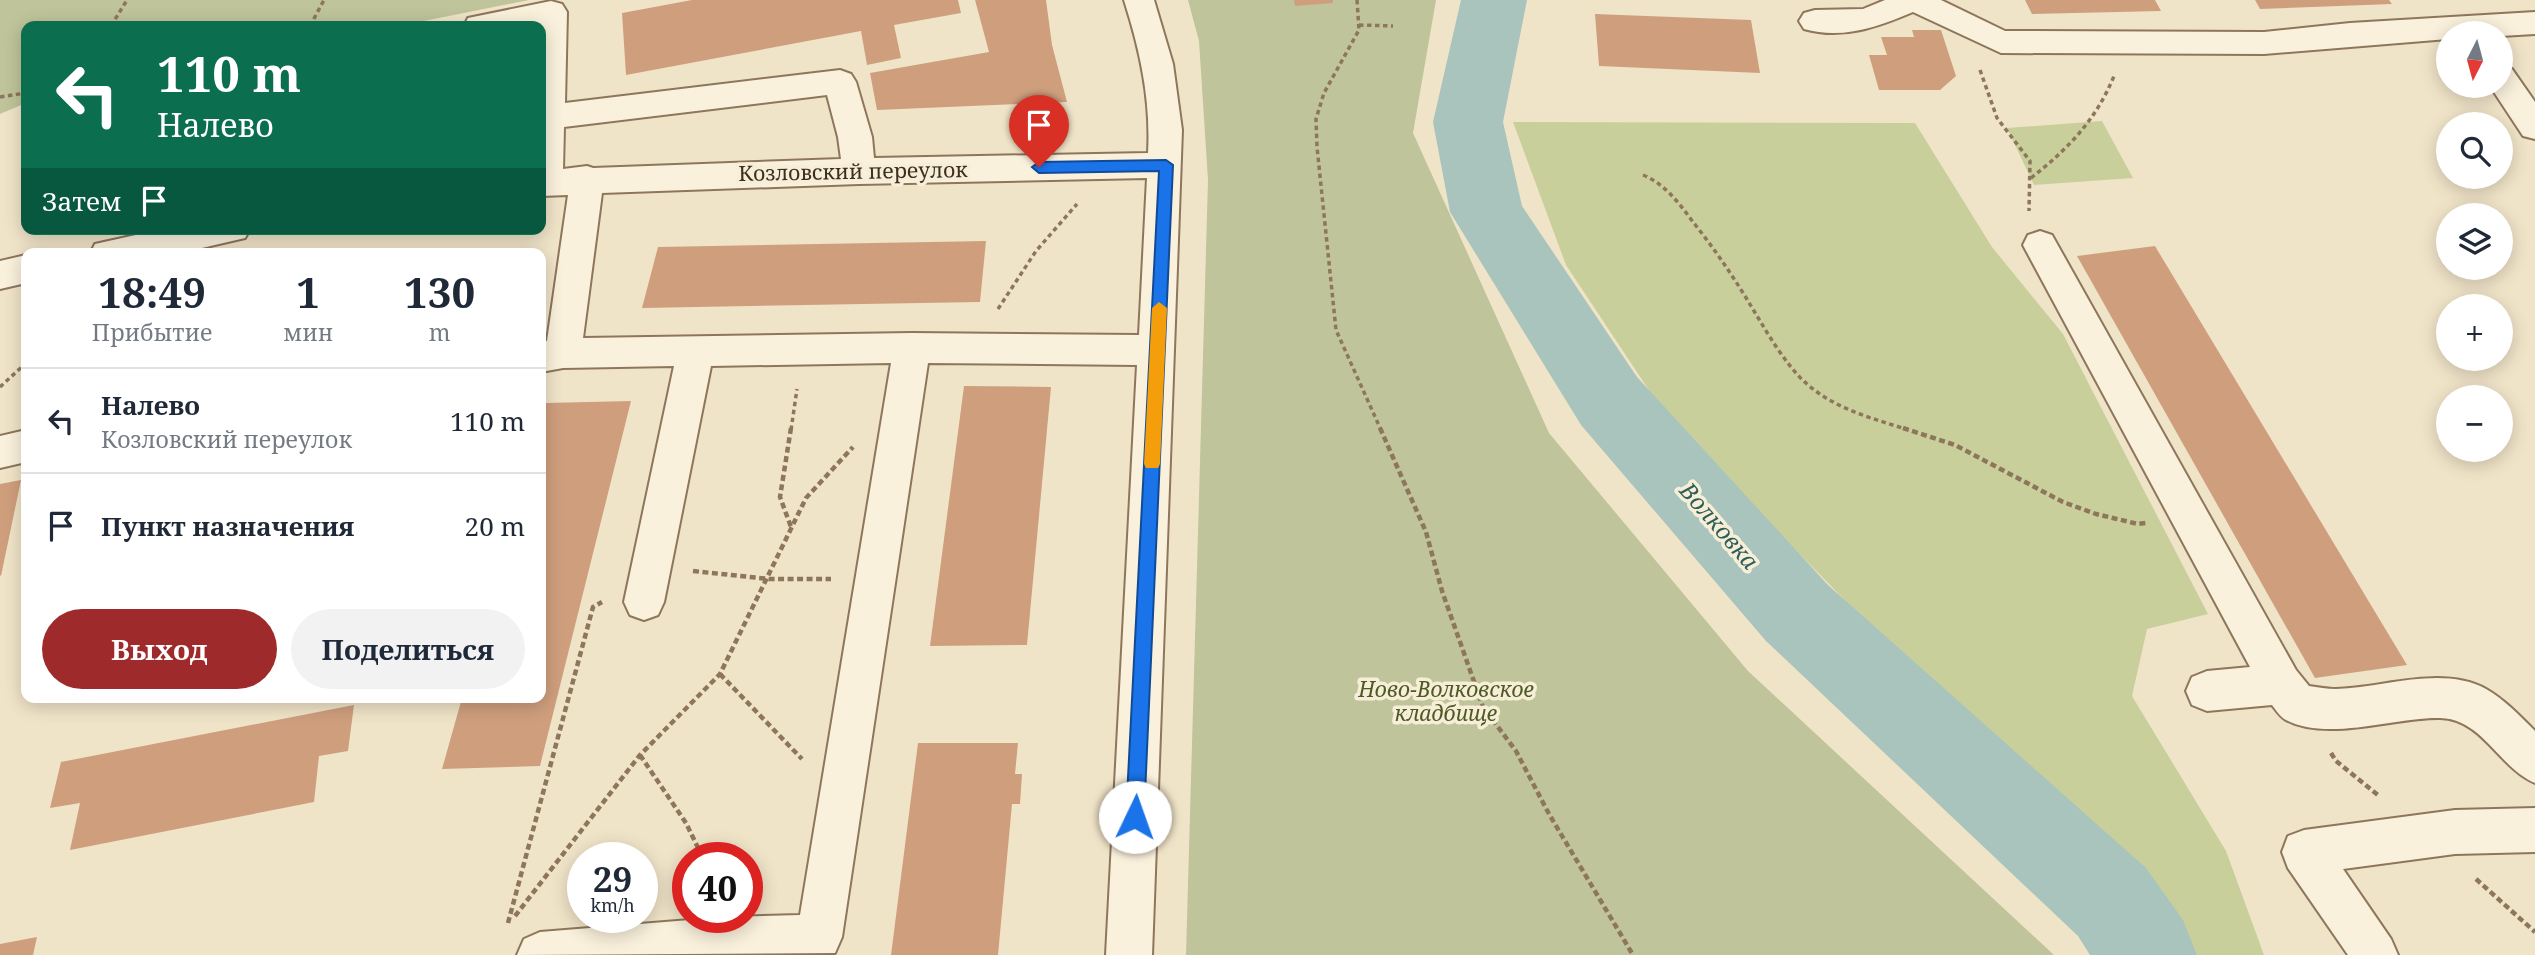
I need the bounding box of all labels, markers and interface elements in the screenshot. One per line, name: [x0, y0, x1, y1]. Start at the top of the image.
north arrow: [2436, 21, 2513, 98]
map controls: [2436, 21, 2513, 462]
text: 110 m: [157, 40, 301, 106]
icon: left: [42, 49, 133, 140]
pin: [1009, 95, 1069, 167]
text: Налево: [157, 103, 274, 146]
icon: arrive: [1020, 106, 1058, 144]
button: search: [2436, 112, 2513, 189]
street label: Козловский переулок: [738, 155, 968, 187]
icon: arrive: [135, 182, 173, 220]
text: Затем: [42, 183, 121, 219]
button: layers: [2436, 203, 2513, 280]
text: 18:49: [98, 263, 206, 320]
text: 1: [296, 263, 320, 320]
text: 130: [404, 263, 475, 320]
button: +: [2436, 294, 2513, 371]
text: Прибытие: [92, 316, 212, 348]
text: мин: [283, 316, 333, 348]
text: m: [429, 316, 450, 348]
button: −: [2436, 385, 2513, 462]
text: Налево: [101, 387, 200, 423]
icon: left: [42, 402, 80, 440]
text: 110 m: [450, 403, 525, 439]
text: Козловский переулок: [101, 423, 352, 455]
water label: Волковка: [1672, 474, 1766, 576]
icon: arrive: [42, 507, 80, 545]
text: Пункт назначения: [101, 508, 354, 544]
text: 20 m: [465, 508, 525, 544]
button: Выход: [42, 609, 277, 689]
button: Поделиться: [291, 609, 525, 689]
park label: Ново-Волковское кладбище: [1357, 675, 1534, 727]
position arrow: [1098, 780, 1172, 854]
speed limit sign: 40: [672, 842, 763, 933]
text: 29: [593, 855, 632, 902]
text: km/h: [590, 893, 635, 917]

